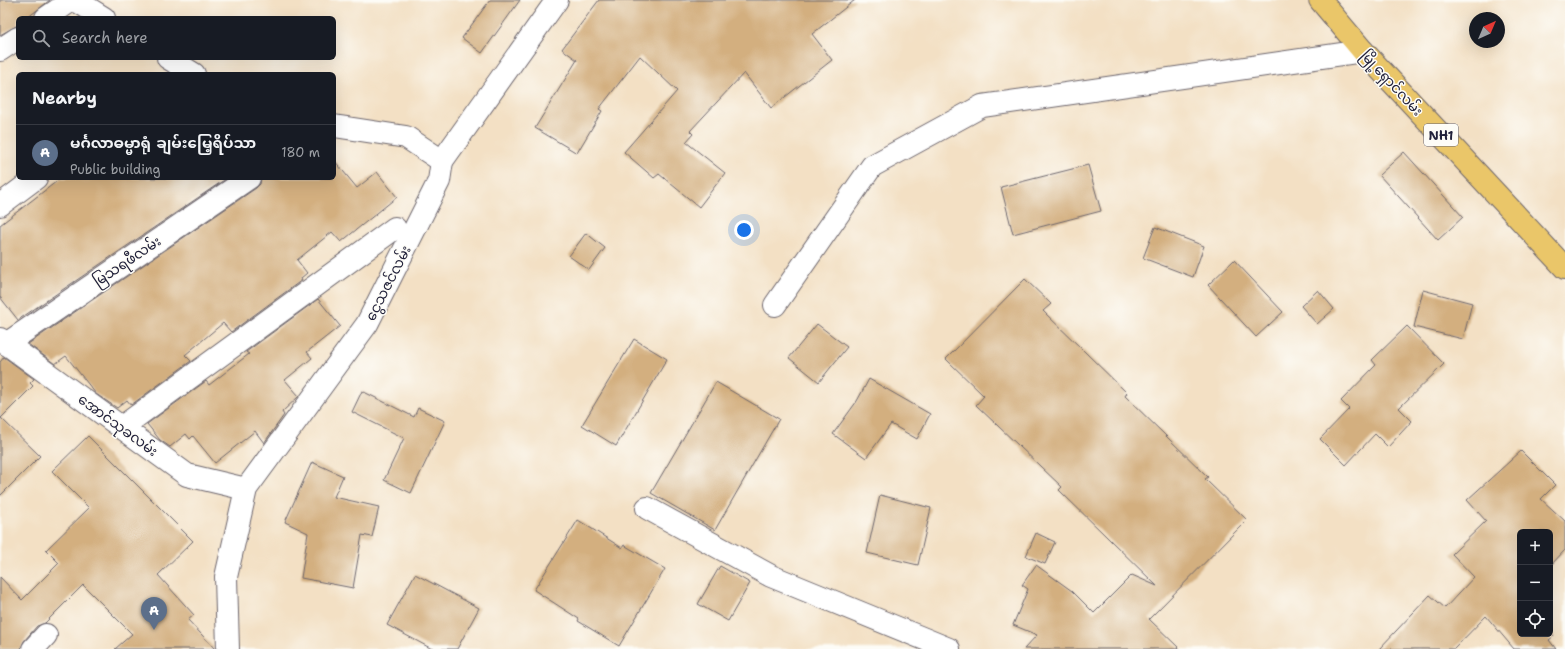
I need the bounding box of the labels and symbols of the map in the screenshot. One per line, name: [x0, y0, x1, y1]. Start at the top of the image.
north arrow: [1469, 12, 1505, 48]
street label: မြို့ရှောင်လမ်း: [1355, 46, 1428, 122]
road number: NH1: [1424, 124, 1458, 146]
your location: [734, 220, 754, 240]
street label: မြသရဖီလမ်း: [89, 231, 166, 293]
street label: ငွေသဇင်လမ်း: [360, 242, 416, 325]
street label: အောင်သုခလမ်း: [73, 389, 162, 462]
pin: A: [141, 597, 167, 630]

